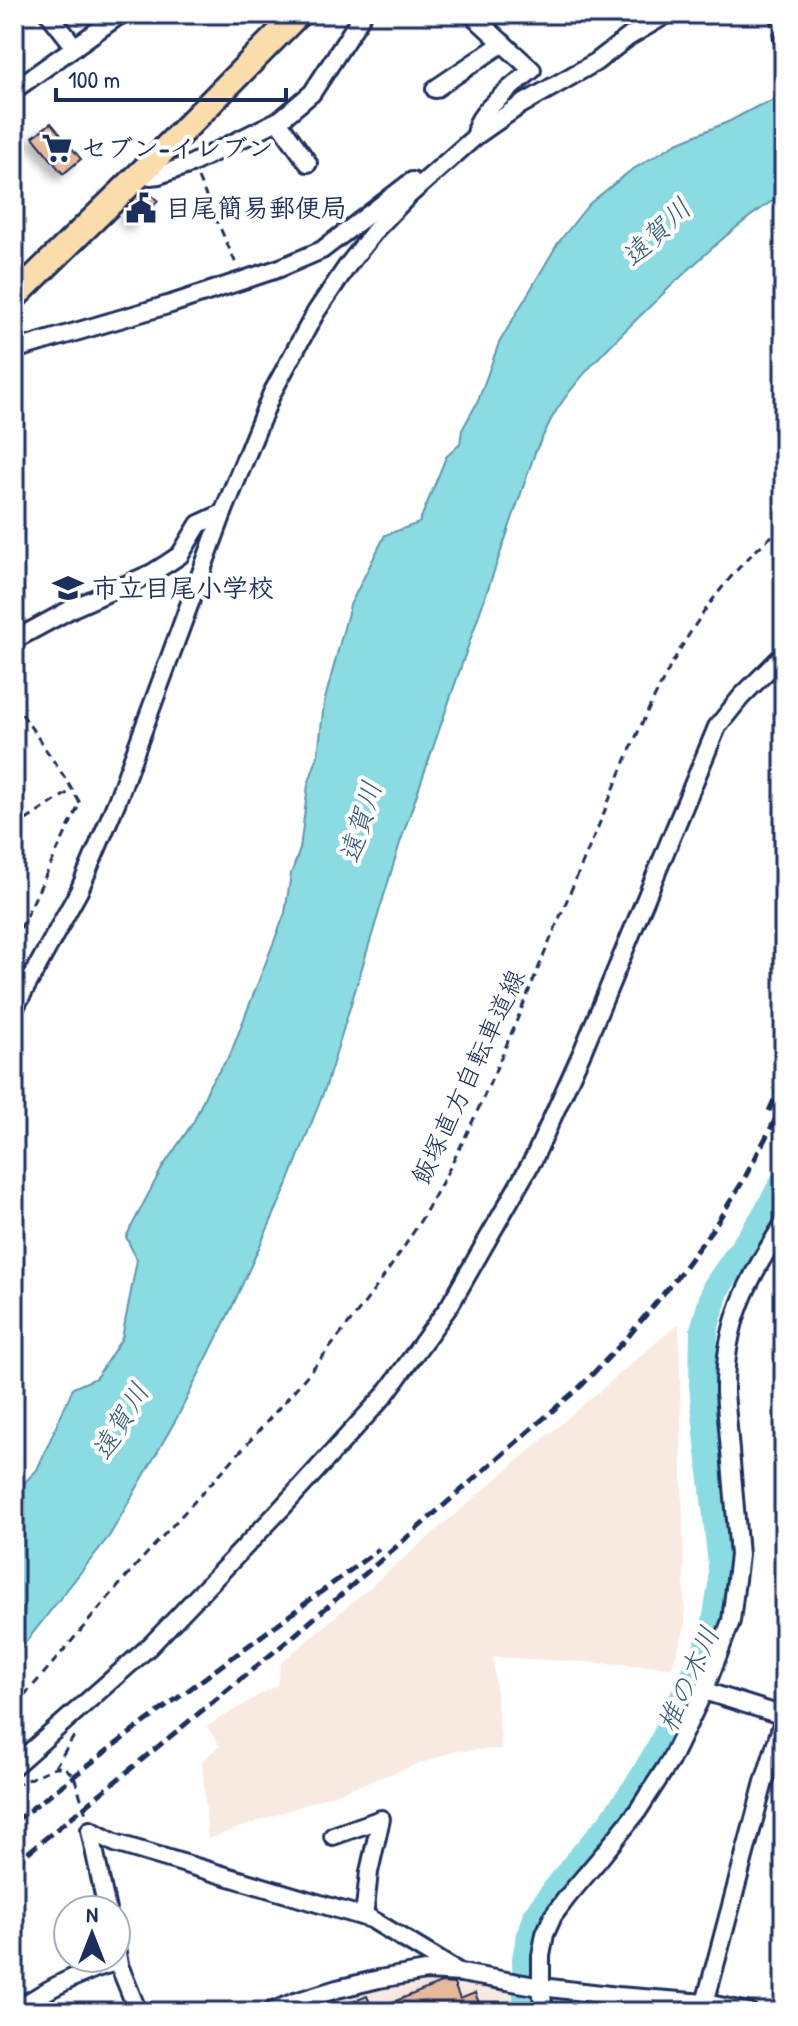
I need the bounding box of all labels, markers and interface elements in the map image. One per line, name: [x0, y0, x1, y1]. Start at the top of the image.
scale bar: [56, 52, 286, 102]
text: 100 m: [68, 63, 120, 95]
place label: セブン-イレブン: [81, 130, 274, 165]
supermarket icon: セブン-イレブン: [40, 131, 74, 165]
water label: 遠賀川: [613, 189, 699, 275]
place label: 目尾簡易郵便局: [165, 190, 347, 225]
public building icon: 目尾簡易郵便局: [124, 191, 158, 225]
place label: 市立目尾小学校: [92, 570, 274, 605]
school or university icon: 市立目尾小学校: [51, 571, 85, 605]
water label: 遠賀川: [330, 776, 390, 868]
street label: 飯塚直方自転車道線: [402, 963, 533, 1190]
water label: 遠賀川: [82, 1375, 158, 1467]
water label: 椎の木川: [648, 1620, 728, 1738]
north arrow: [52, 1894, 132, 1974]
text: N: [86, 1899, 98, 1929]

